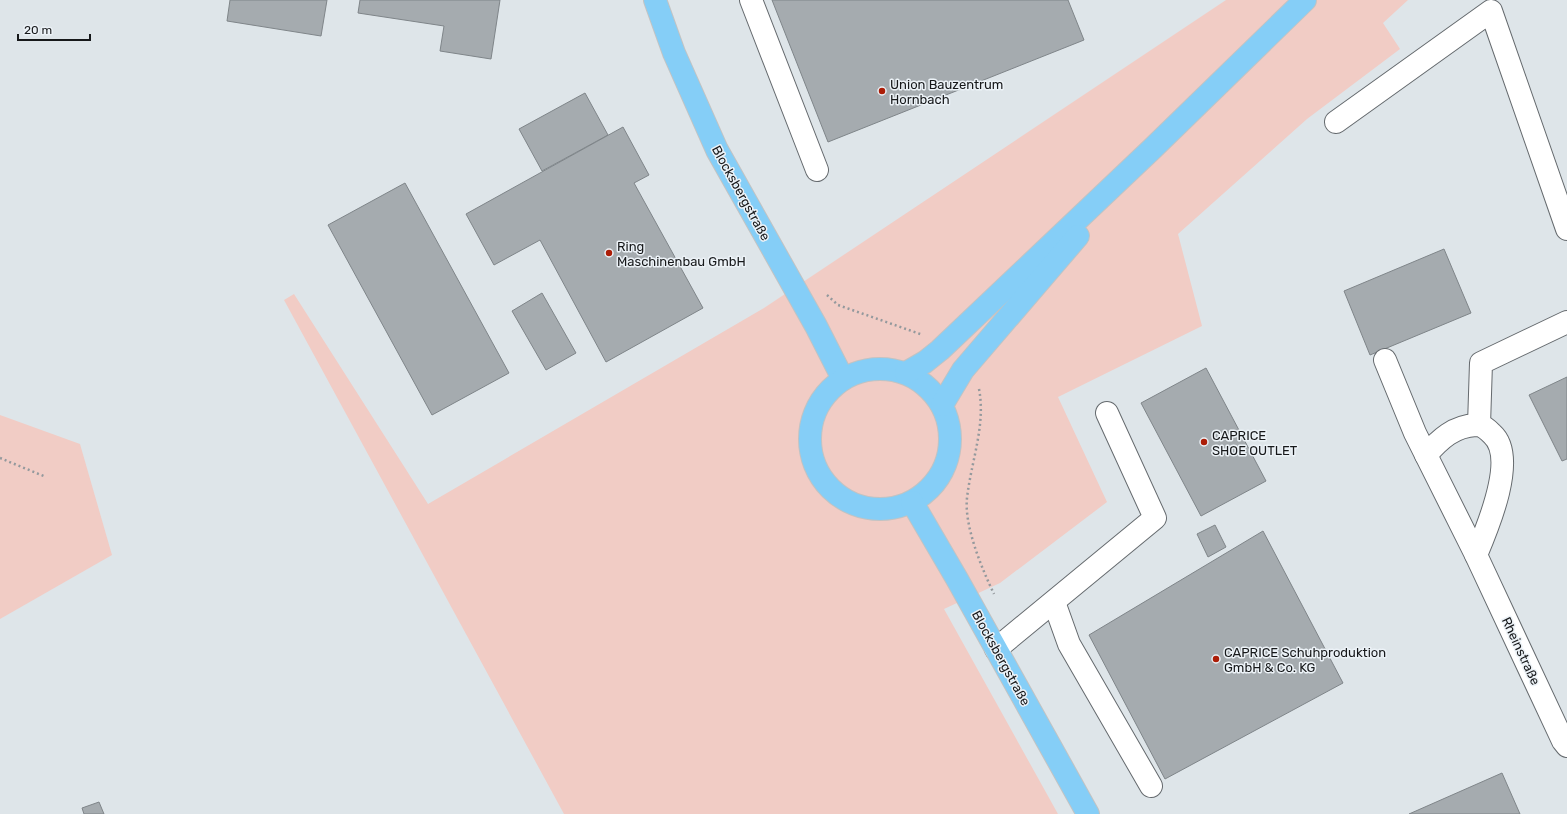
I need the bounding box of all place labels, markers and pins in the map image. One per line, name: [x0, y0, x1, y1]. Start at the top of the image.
place label: Union Bauzentrum Hornbach: [890, 77, 1003, 107]
marker: Union Bauzentrum Hornbach: [877, 86, 887, 96]
place label: Ring Maschinenbau GmbH: [617, 239, 746, 269]
marker: Ring Maschinenbau GmbH: [604, 248, 614, 258]
place label: CAPRICE SHOE OUTLET: [1212, 428, 1298, 458]
marker: CAPRICE SHOE OUTLET: [1199, 437, 1209, 447]
place label: CAPRICE Schuhproduktion GmbH & Co. KG: [1224, 645, 1386, 675]
marker: CAPRICE Schuhproduktion GmbH & Co. KG: [1211, 654, 1221, 664]

